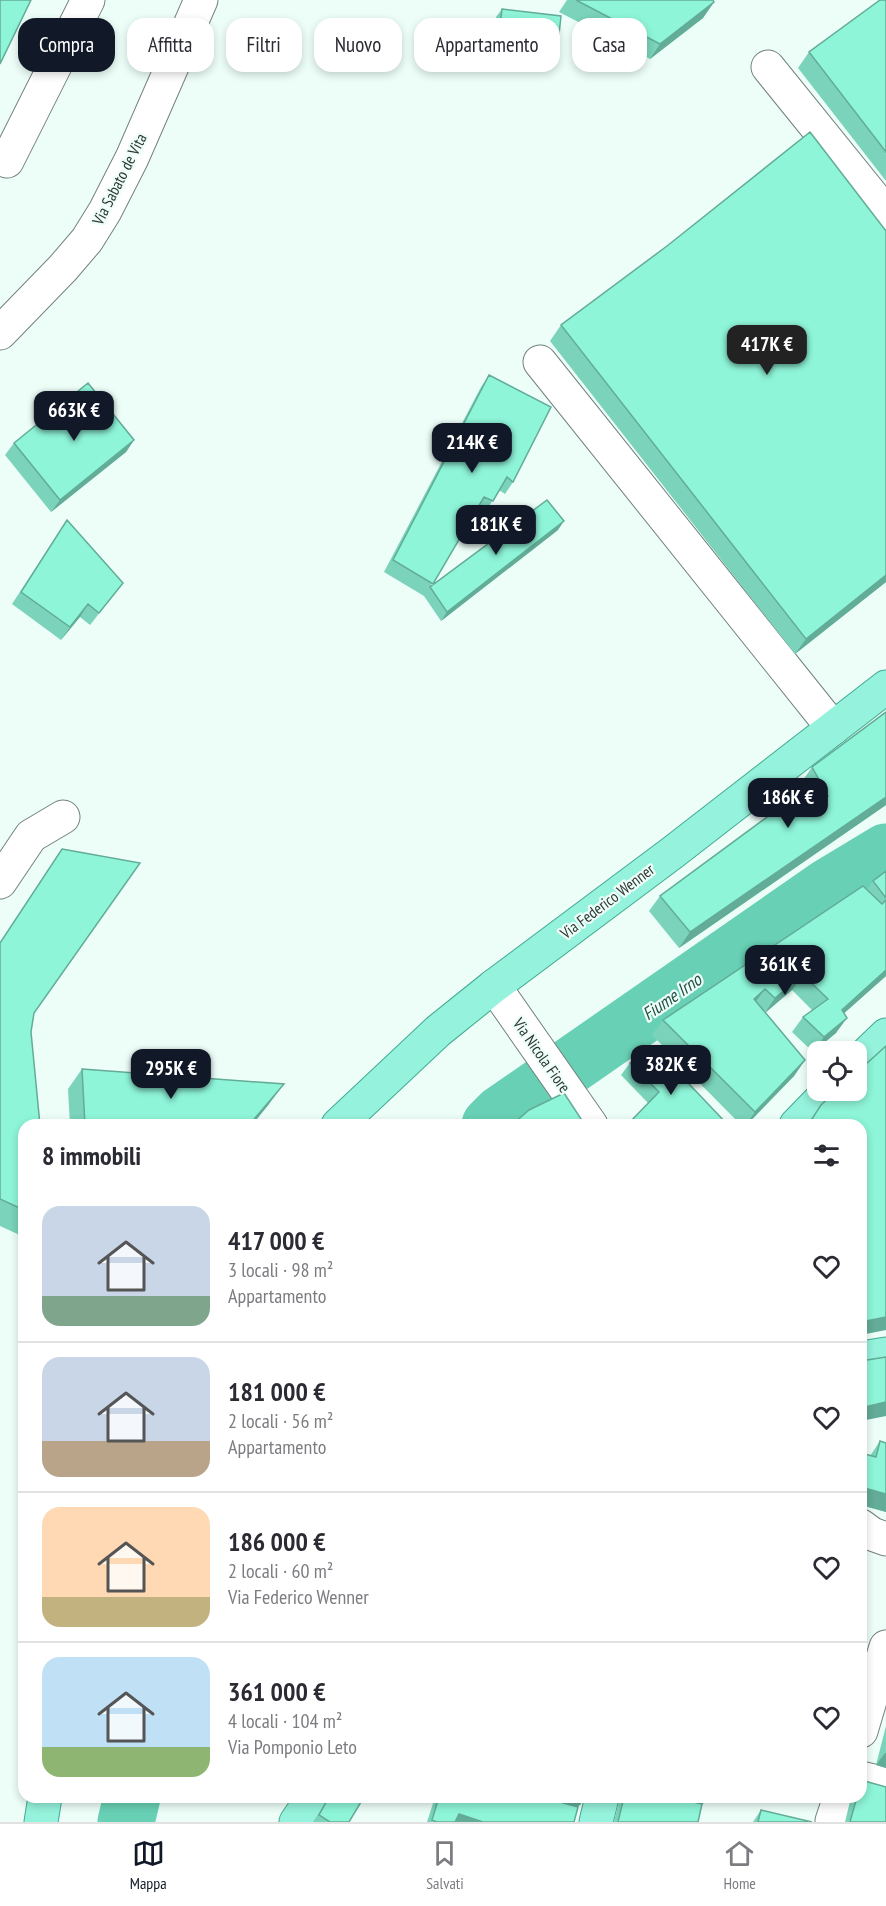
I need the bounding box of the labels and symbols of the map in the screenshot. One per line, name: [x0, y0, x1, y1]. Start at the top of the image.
street label: Via Sabato de Vita: [87, 130, 151, 229]
pin: 417K €: [718, 325, 816, 376]
pin: 663K €: [25, 391, 123, 442]
pin: 214K €: [423, 423, 521, 474]
pin: 181K €: [447, 505, 545, 556]
pin: 186K €: [739, 778, 837, 829]
street label: Via Federico Wenner: [555, 859, 658, 943]
pin: 361K €: [736, 945, 834, 996]
water label: Fiume Irno: [638, 967, 707, 1025]
street label: Via Nicola Fiore: [508, 1013, 575, 1096]
pin: 382K €: [622, 1045, 720, 1096]
pin: 295K €: [122, 1049, 220, 1100]

